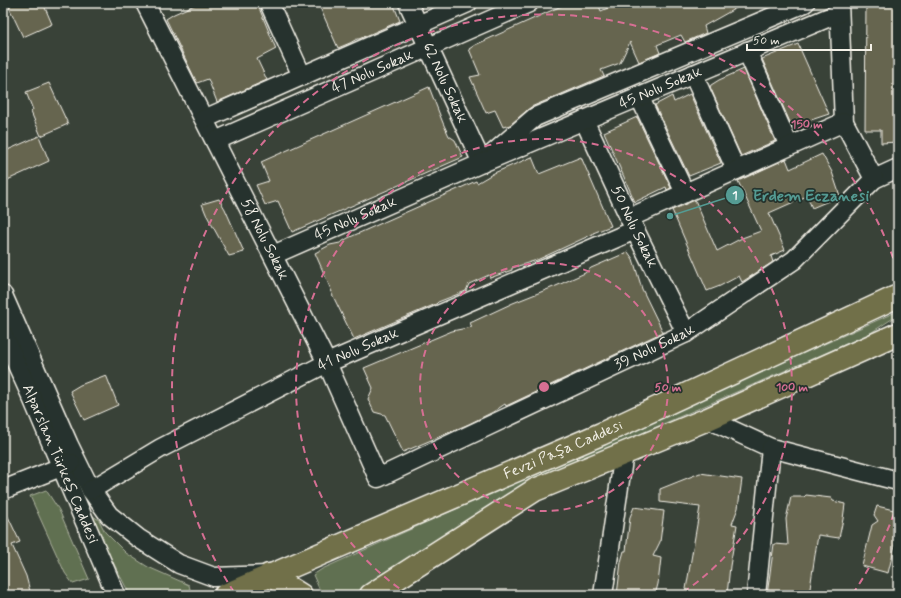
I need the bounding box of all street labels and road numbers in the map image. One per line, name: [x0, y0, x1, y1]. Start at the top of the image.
street label: 62 Nolu Sokak: [418, 39, 472, 127]
street label: 47 Nolu Sokak: [328, 45, 417, 99]
street label: 45 Nolu Sokak: [616, 62, 705, 114]
street label: 50 Nolu Sokak: [606, 183, 662, 272]
street label: 45 Nolu Sokak: [311, 192, 400, 246]
street label: 58 Nolu Sokak: [236, 196, 294, 284]
street label: 39 Nolu Sokak: [611, 319, 699, 375]
street label: 41 Nolu Sokak: [314, 323, 402, 376]
street label: Alparslan Türkeş Caddesi: [17, 381, 103, 547]
street label: Fevzi Paşa Caddesi: [501, 415, 626, 485]

